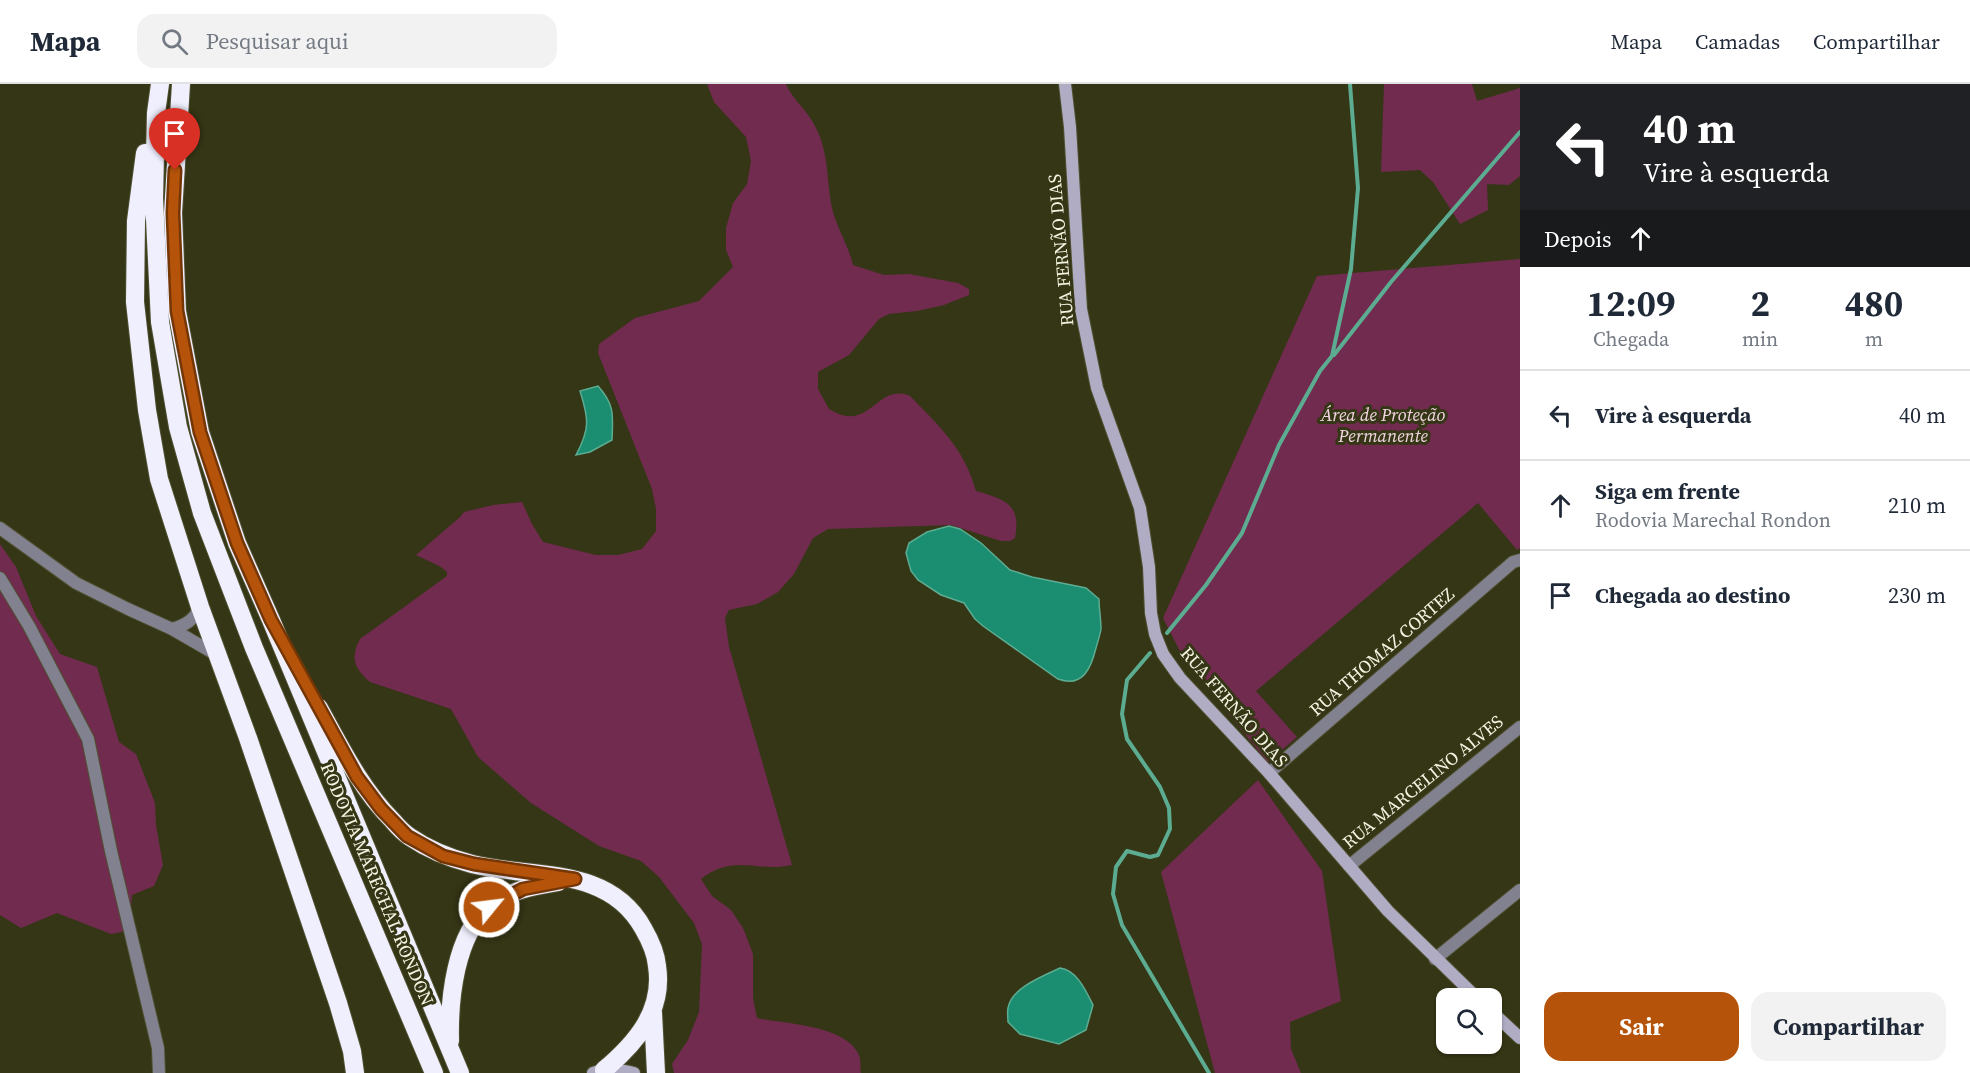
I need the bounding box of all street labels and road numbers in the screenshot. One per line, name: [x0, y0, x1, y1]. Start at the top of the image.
street label: RUA FERNÃO DIAS: [1041, 173, 1080, 327]
street label: RUA THOMAZ CORTEZ: [1304, 582, 1459, 722]
street label: RUA FERNÃO DIAS: [1175, 641, 1294, 772]
street label: RUA MARCELINO ALVES: [1337, 709, 1508, 854]
street label: RODOVIA MARECHAL RONDON: [315, 758, 440, 1009]

